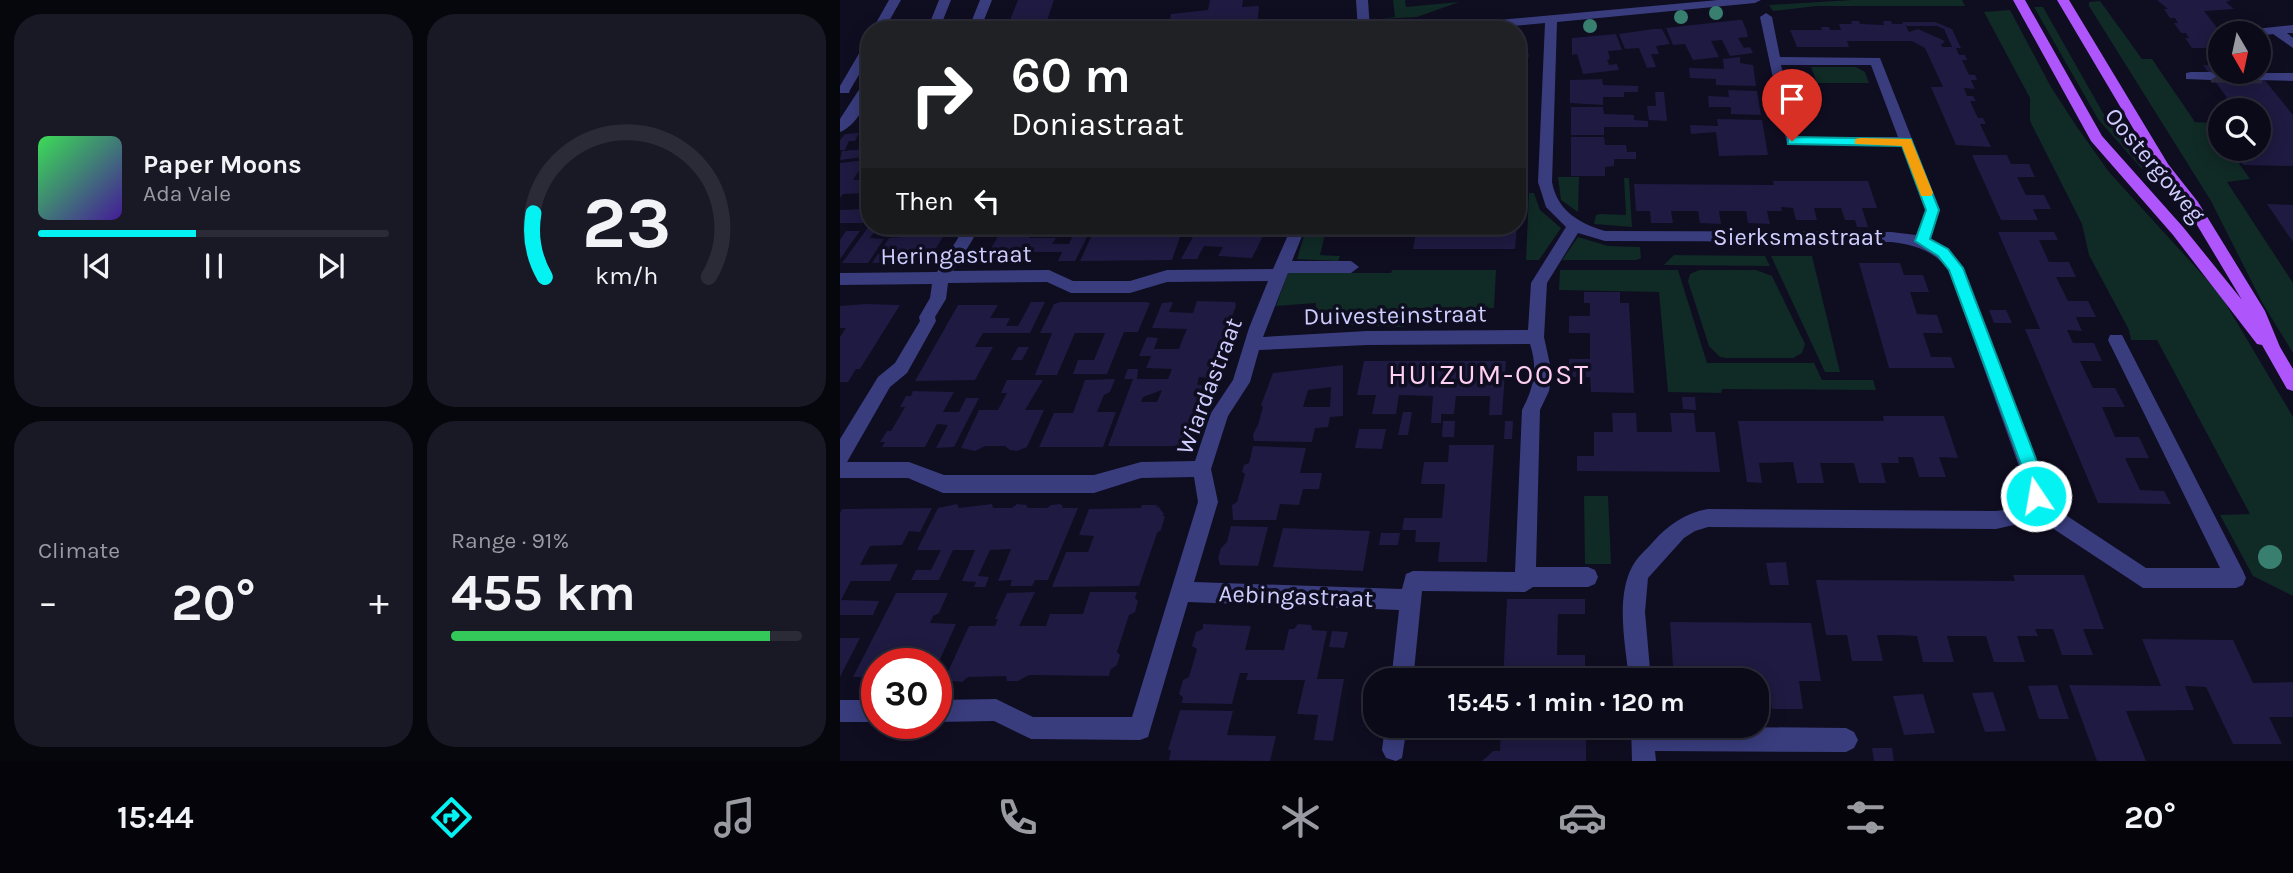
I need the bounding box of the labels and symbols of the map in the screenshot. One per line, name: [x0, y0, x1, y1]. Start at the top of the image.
north arrow: [2208, 21, 2272, 84]
pin: [1762, 69, 1822, 141]
street label: Oostergoweg: [2099, 102, 2211, 228]
street label: Sierksmastraat: [1713, 223, 1883, 251]
street label: Heringastraat: [880, 240, 1032, 270]
street label: Duivesteinstraat: [1303, 299, 1487, 331]
street label: Wiardastraat: [1170, 314, 1248, 458]
district label: HUIZUM-OOST: [1388, 358, 1590, 391]
position arrow: [1999, 459, 2073, 533]
street label: Aebingastraat: [1218, 579, 1374, 613]
speed limit sign: 30: [861, 648, 952, 739]

